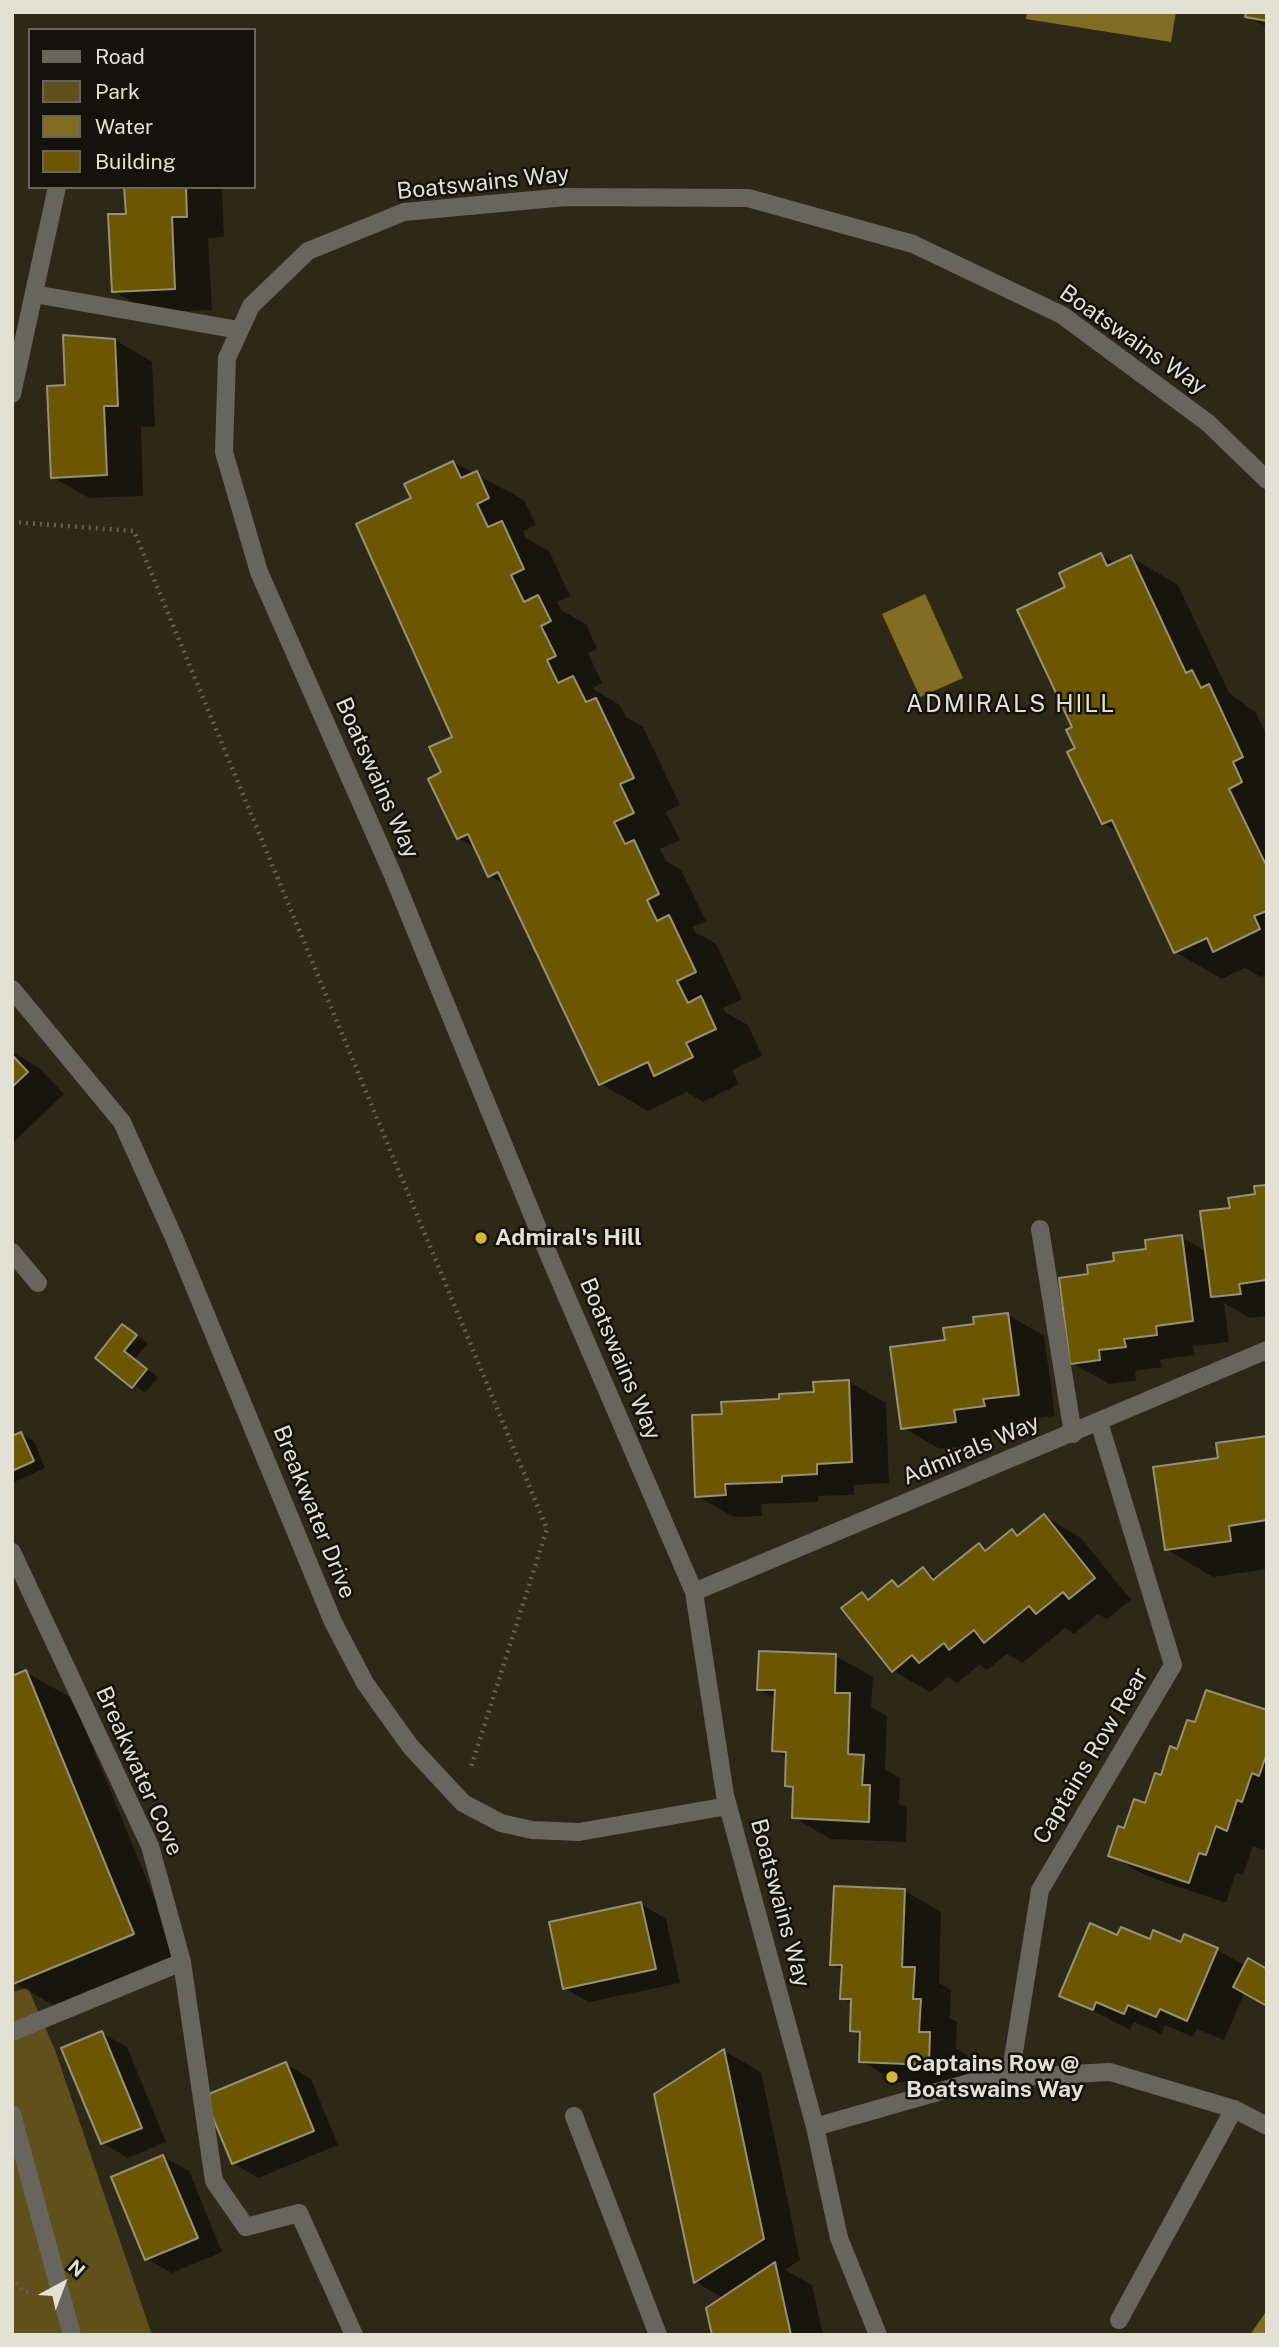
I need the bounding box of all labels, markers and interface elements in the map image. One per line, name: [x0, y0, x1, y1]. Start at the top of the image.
legend: [28, 28, 256, 189]
text: Road: [95, 44, 145, 69]
text: Park: [95, 79, 140, 104]
text: Water: [95, 114, 153, 139]
text: Building: [95, 149, 176, 174]
street label: Boatswains Way: [395, 160, 571, 206]
street label: Boatswains Way: [1054, 279, 1212, 401]
district label: ADMIRALS HILL: [908, 691, 1114, 719]
street label: Boatswains Way: [329, 693, 425, 863]
place label: Admiral's Hill: [495, 1224, 642, 1252]
marker: Admiral's Hill: [473, 1230, 489, 1246]
street label: Boatswains Way: [573, 1274, 667, 1444]
street label: Admirals Way: [898, 1409, 1044, 1491]
street label: Breakwater Drive: [267, 1421, 361, 1603]
street label: Captains Row Rear: [1027, 1663, 1155, 1849]
street label: Breakwater Cove: [89, 1682, 189, 1860]
street label: Boatswains Way: [744, 1816, 816, 1990]
place label: Captains Row @ Boatswains Way: [906, 2050, 1084, 2104]
marker: Captains Row @ Boatswains Way: [884, 2069, 900, 2085]
north arrow: [28, 2249, 98, 2319]
text: N: [64, 2255, 90, 2281]

